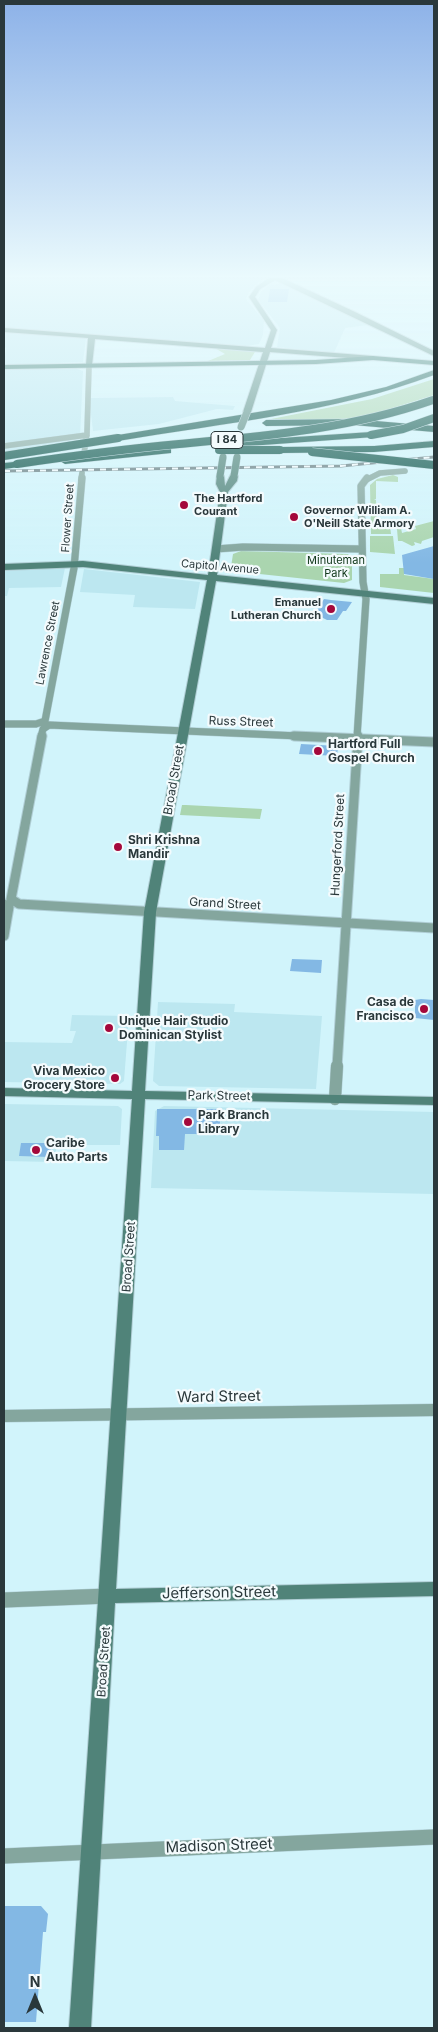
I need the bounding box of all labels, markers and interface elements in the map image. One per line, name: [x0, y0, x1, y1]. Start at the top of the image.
road number: I 84: [211, 432, 243, 448]
street label: Flower Street: [59, 483, 77, 553]
place label: The Hartford Courant: [194, 492, 262, 518]
marker: The Hartford Courant: [178, 499, 190, 511]
place label: Governor William A. O'Neill State Armory: [304, 504, 414, 530]
marker: Governor William A. O'Neill State Armory: [288, 511, 300, 523]
park label: Minuteman Park: [307, 554, 365, 580]
street label: Capitol Avenue: [181, 557, 259, 577]
place label: Emanuel Lutheran Church: [231, 596, 321, 622]
street label: Lawrence Street: [33, 600, 63, 686]
marker: Emanuel Lutheran Church: [325, 603, 337, 615]
street label: Russ Street: [208, 714, 274, 730]
place label: Hartford Full Gospel Church: [328, 737, 415, 765]
street label: Broad Street: [161, 744, 187, 816]
marker: Hartford Full Gospel Church: [312, 745, 324, 757]
street label: Hungerford Street: [328, 794, 348, 896]
place label: Shri Krishna Mandir: [128, 833, 200, 861]
marker: Shri Krishna Mandir: [112, 841, 124, 853]
street label: Grand Street: [189, 895, 261, 913]
place label: Casa de Francisco: [357, 995, 414, 1023]
marker: Casa de Francisco: [418, 1003, 430, 1015]
place label: Unique Hair Studio Dominican Stylist: [119, 1014, 228, 1042]
marker: Unique Hair Studio Dominican Stylist: [103, 1022, 115, 1034]
place label: Viva Mexico Grocery Store: [23, 1064, 105, 1092]
marker: Viva Mexico Grocery Store: [109, 1072, 121, 1084]
street label: Park Street: [187, 1088, 251, 1104]
place label: Park Branch Library: [198, 1108, 269, 1136]
marker: Park Branch Library: [182, 1116, 194, 1128]
place label: Caribe Auto Parts: [46, 1136, 108, 1164]
marker: Caribe Auto Parts: [30, 1144, 42, 1156]
street label: Broad Street: [119, 1221, 139, 1293]
street label: Ward Street: [177, 1387, 261, 1407]
street label: Jefferson Street: [162, 1583, 276, 1603]
street label: Broad Street: [94, 1626, 114, 1698]
street label: Madison Street: [165, 1835, 273, 1857]
north arrow: [10, 1972, 60, 2022]
text: N: [30, 1973, 40, 1990]

